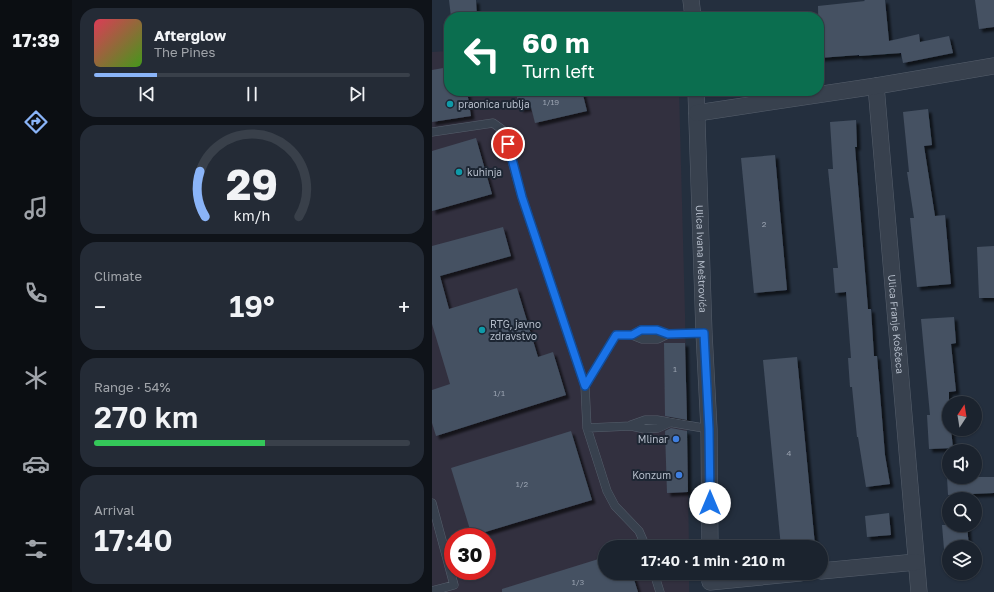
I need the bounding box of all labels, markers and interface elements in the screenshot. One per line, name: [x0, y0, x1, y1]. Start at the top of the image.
text: Afterglow: [154, 26, 226, 44]
text: 60 m: [522, 26, 589, 59]
icon: left: [456, 28, 508, 80]
text: 17:39: [12, 29, 60, 51]
text: The Pines: [154, 44, 215, 60]
text: Turn left: [522, 60, 595, 82]
icon: previous: [136, 83, 158, 105]
icon: pause: [241, 83, 263, 105]
icon: next: [346, 83, 368, 105]
house number: 1/19: [543, 97, 559, 107]
place label: praonica rublja: [458, 98, 530, 110]
marker: praonica rublja: [445, 99, 455, 109]
icon: directions: [22, 108, 50, 136]
pin: [491, 127, 525, 161]
icon: arrive: [497, 133, 519, 155]
text: 29: [226, 159, 278, 209]
place label: kuhinja: [467, 166, 502, 178]
marker: kuhinja: [454, 167, 464, 177]
icon: music: [22, 194, 50, 222]
street label: Ulica Ivana Meštrovića: [694, 205, 709, 313]
text: km/h: [234, 207, 270, 224]
house number: 2: [762, 219, 767, 229]
text: Climate: [94, 268, 142, 284]
street label: Ulica Franje Koščeca: [886, 274, 906, 374]
icon: phone: [22, 279, 50, 307]
text: 19°: [229, 288, 275, 324]
text: −: [94, 293, 106, 320]
text: +: [398, 293, 410, 320]
place label: RTG, javno zdravstvo: [490, 318, 541, 342]
marker: RTG, javno zdravstvo: [477, 325, 487, 335]
icon: climate: [22, 364, 50, 392]
house number: 1: [673, 364, 677, 374]
text: Range · 54%: [94, 379, 170, 395]
house number: 1/1: [493, 388, 505, 398]
north arrow: [942, 396, 982, 436]
map controls: [942, 396, 982, 580]
text: 270 km: [94, 399, 198, 435]
place label: Mlinar: [638, 433, 668, 445]
marker: Mlinar: [671, 434, 681, 444]
button: sound: [942, 444, 982, 484]
house number: 4: [787, 448, 792, 458]
icon: car: [22, 450, 50, 478]
place label: Konzum: [632, 469, 671, 481]
marker: Konzum: [674, 470, 684, 480]
house number: 1/2: [516, 479, 529, 489]
position arrow: [689, 482, 731, 524]
button: search: [942, 492, 982, 532]
text: Arrival: [94, 502, 135, 518]
text: 17:40: [94, 522, 173, 558]
speed limit sign: 30: [444, 528, 496, 580]
icon: filters: [22, 535, 50, 563]
button: layers: [942, 540, 982, 580]
text: 17:40 · 1 min · 210 m: [641, 551, 785, 569]
house number: 1/3: [572, 577, 585, 587]

